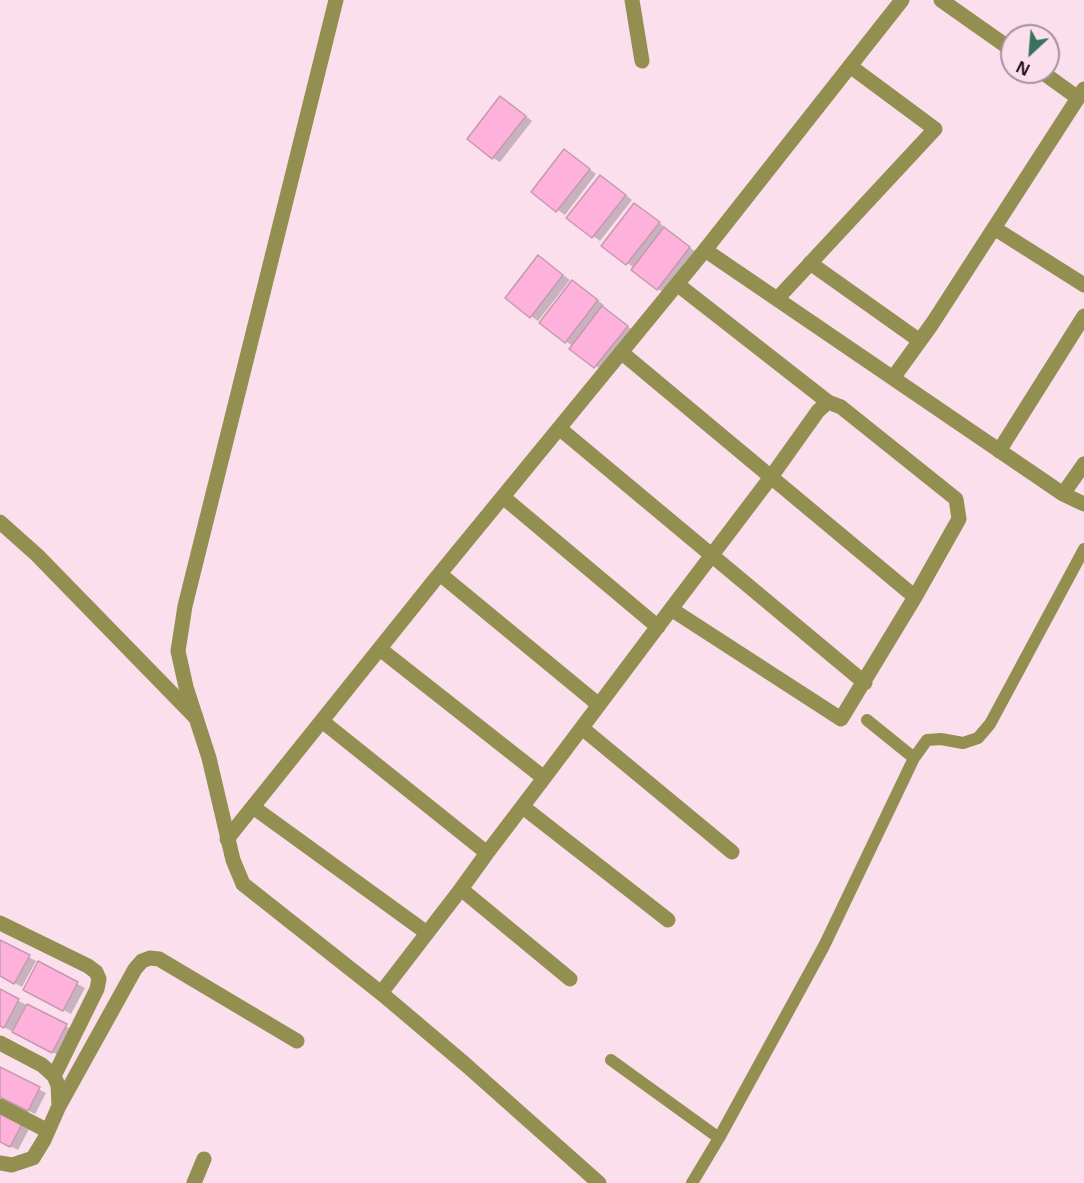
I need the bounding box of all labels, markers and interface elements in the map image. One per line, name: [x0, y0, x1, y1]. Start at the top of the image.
north arrow: [1000, 24, 1060, 84]
text: N: [1012, 56, 1034, 81]

